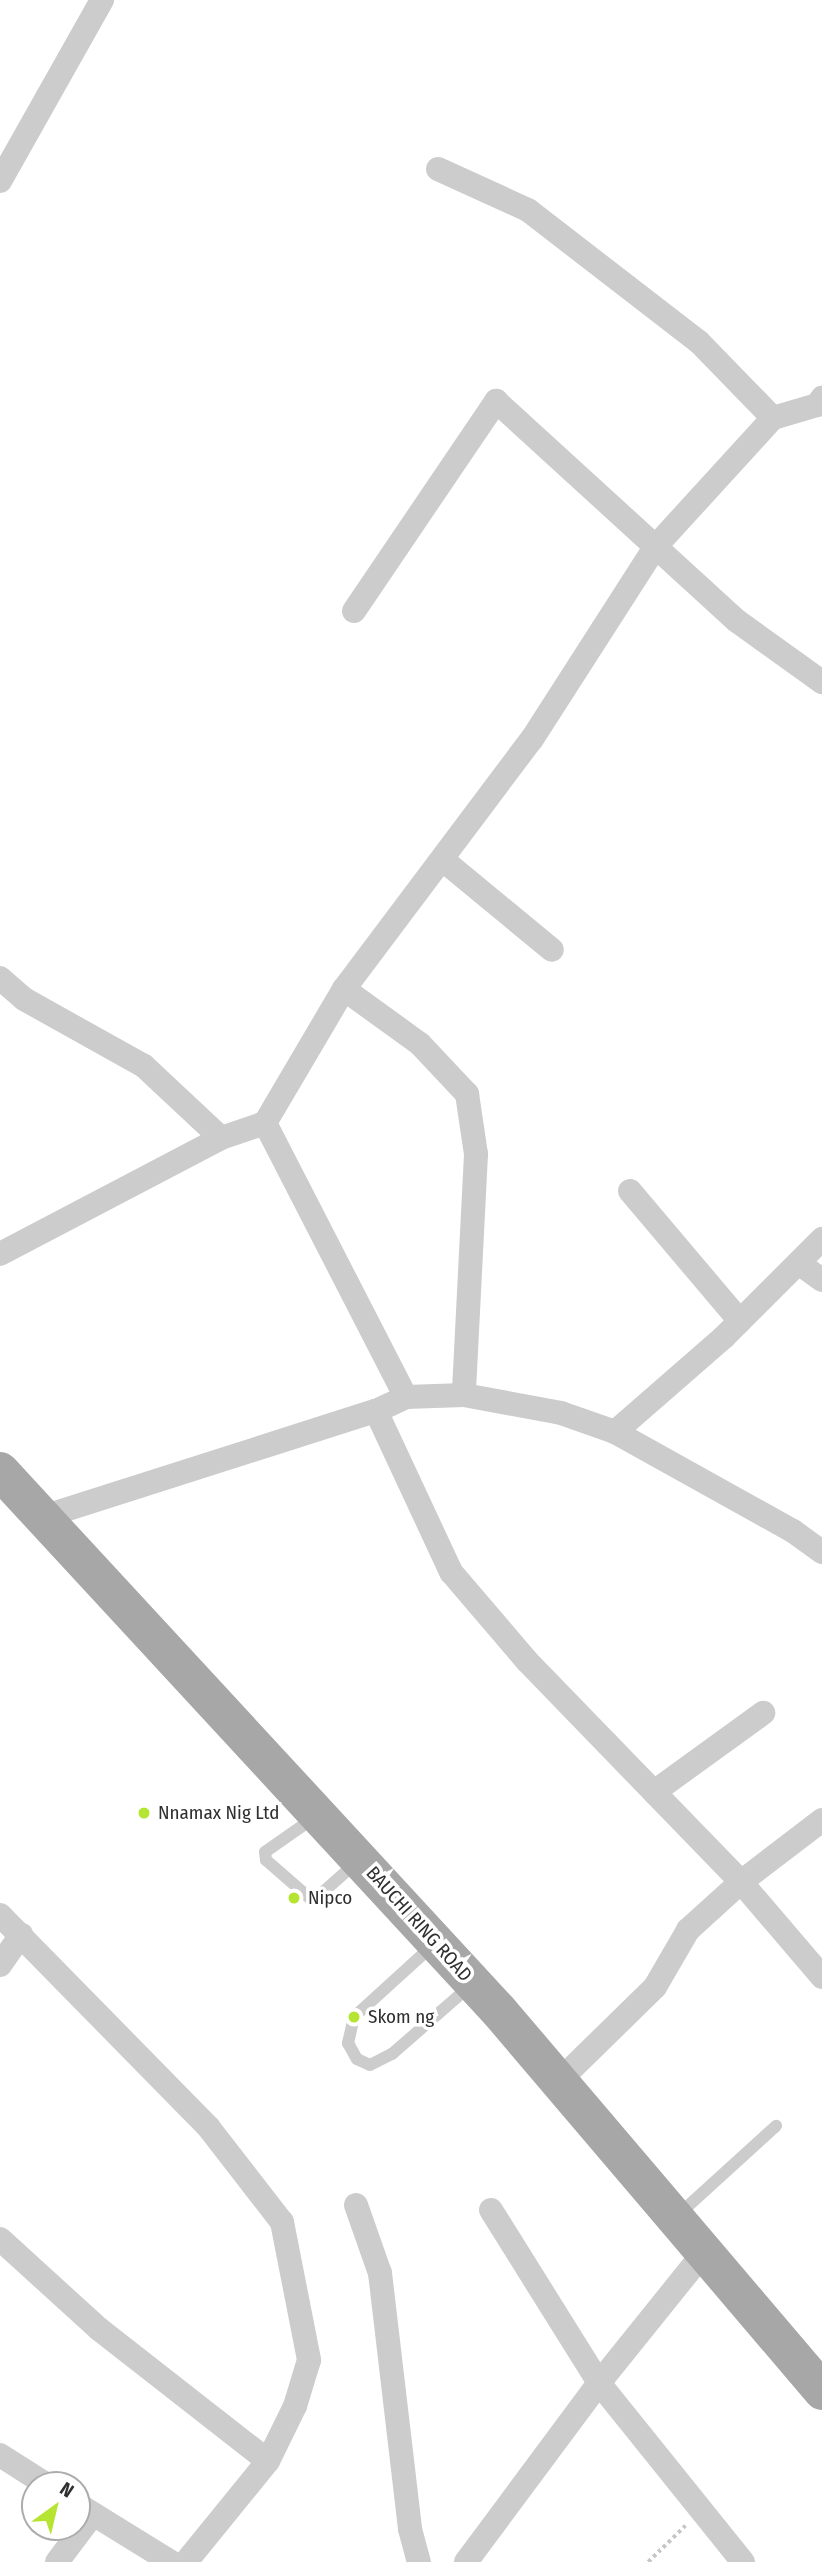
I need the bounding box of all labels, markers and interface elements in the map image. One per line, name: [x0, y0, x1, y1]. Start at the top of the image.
place label: Nnamax Nig Ltd: [158, 1802, 279, 1824]
marker: Nnamax Nig Ltd: [136, 1805, 152, 1821]
street label: BAUCHI RING ROAD: [361, 1862, 477, 1986]
place label: Nipco: [308, 1887, 352, 1909]
marker: Nipco: [286, 1890, 302, 1906]
place label: Skom ng: [368, 2006, 434, 2028]
marker: Skom ng: [346, 2009, 362, 2025]
north arrow: [21, 2471, 91, 2541]
text: N: [56, 2477, 78, 2503]

